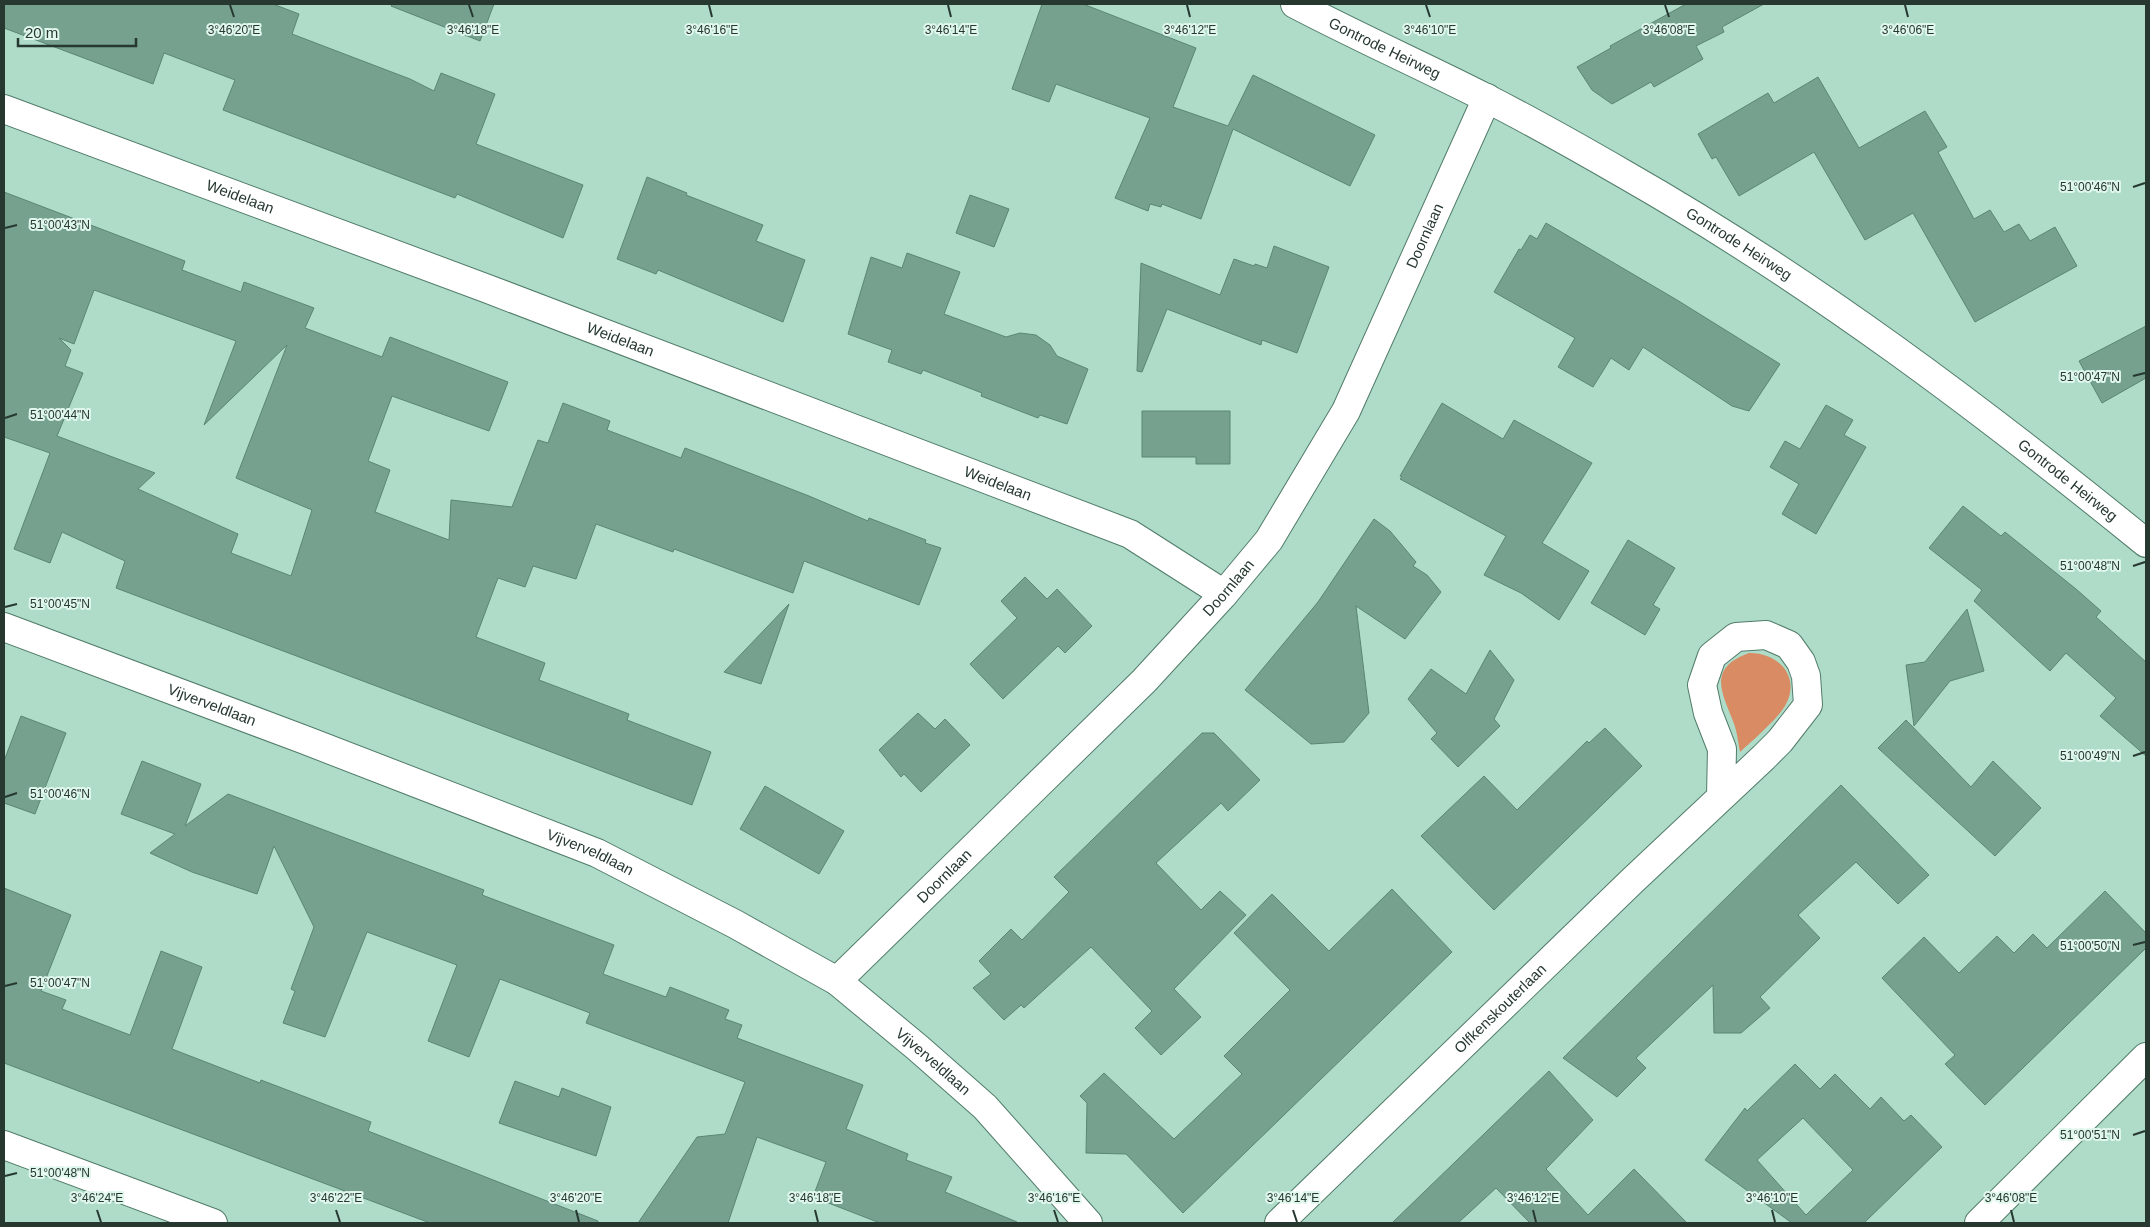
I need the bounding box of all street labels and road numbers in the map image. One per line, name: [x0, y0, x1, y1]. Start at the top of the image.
street label: Gontrode Heirweg: [1326, 14, 1443, 82]
street label: Weidelaan: [204, 176, 276, 217]
street label: Doornlaan: [1402, 201, 1446, 271]
street label: Gontrode Heirweg: [1683, 204, 1795, 283]
street label: Weidelaan: [584, 318, 657, 360]
street label: Gontrode Heirweg: [2015, 436, 2121, 524]
street label: Weidelaan: [962, 463, 1034, 504]
street label: Doornlaan: [1199, 556, 1257, 619]
street label: Vijverveldlaan: [165, 680, 259, 729]
street label: Vijverveldlaan: [544, 825, 637, 878]
street label: Doornlaan: [913, 846, 975, 906]
street label: Olfkenskouterlaan: [1451, 960, 1549, 1057]
street label: Vijverveldlaan: [893, 1024, 974, 1098]

